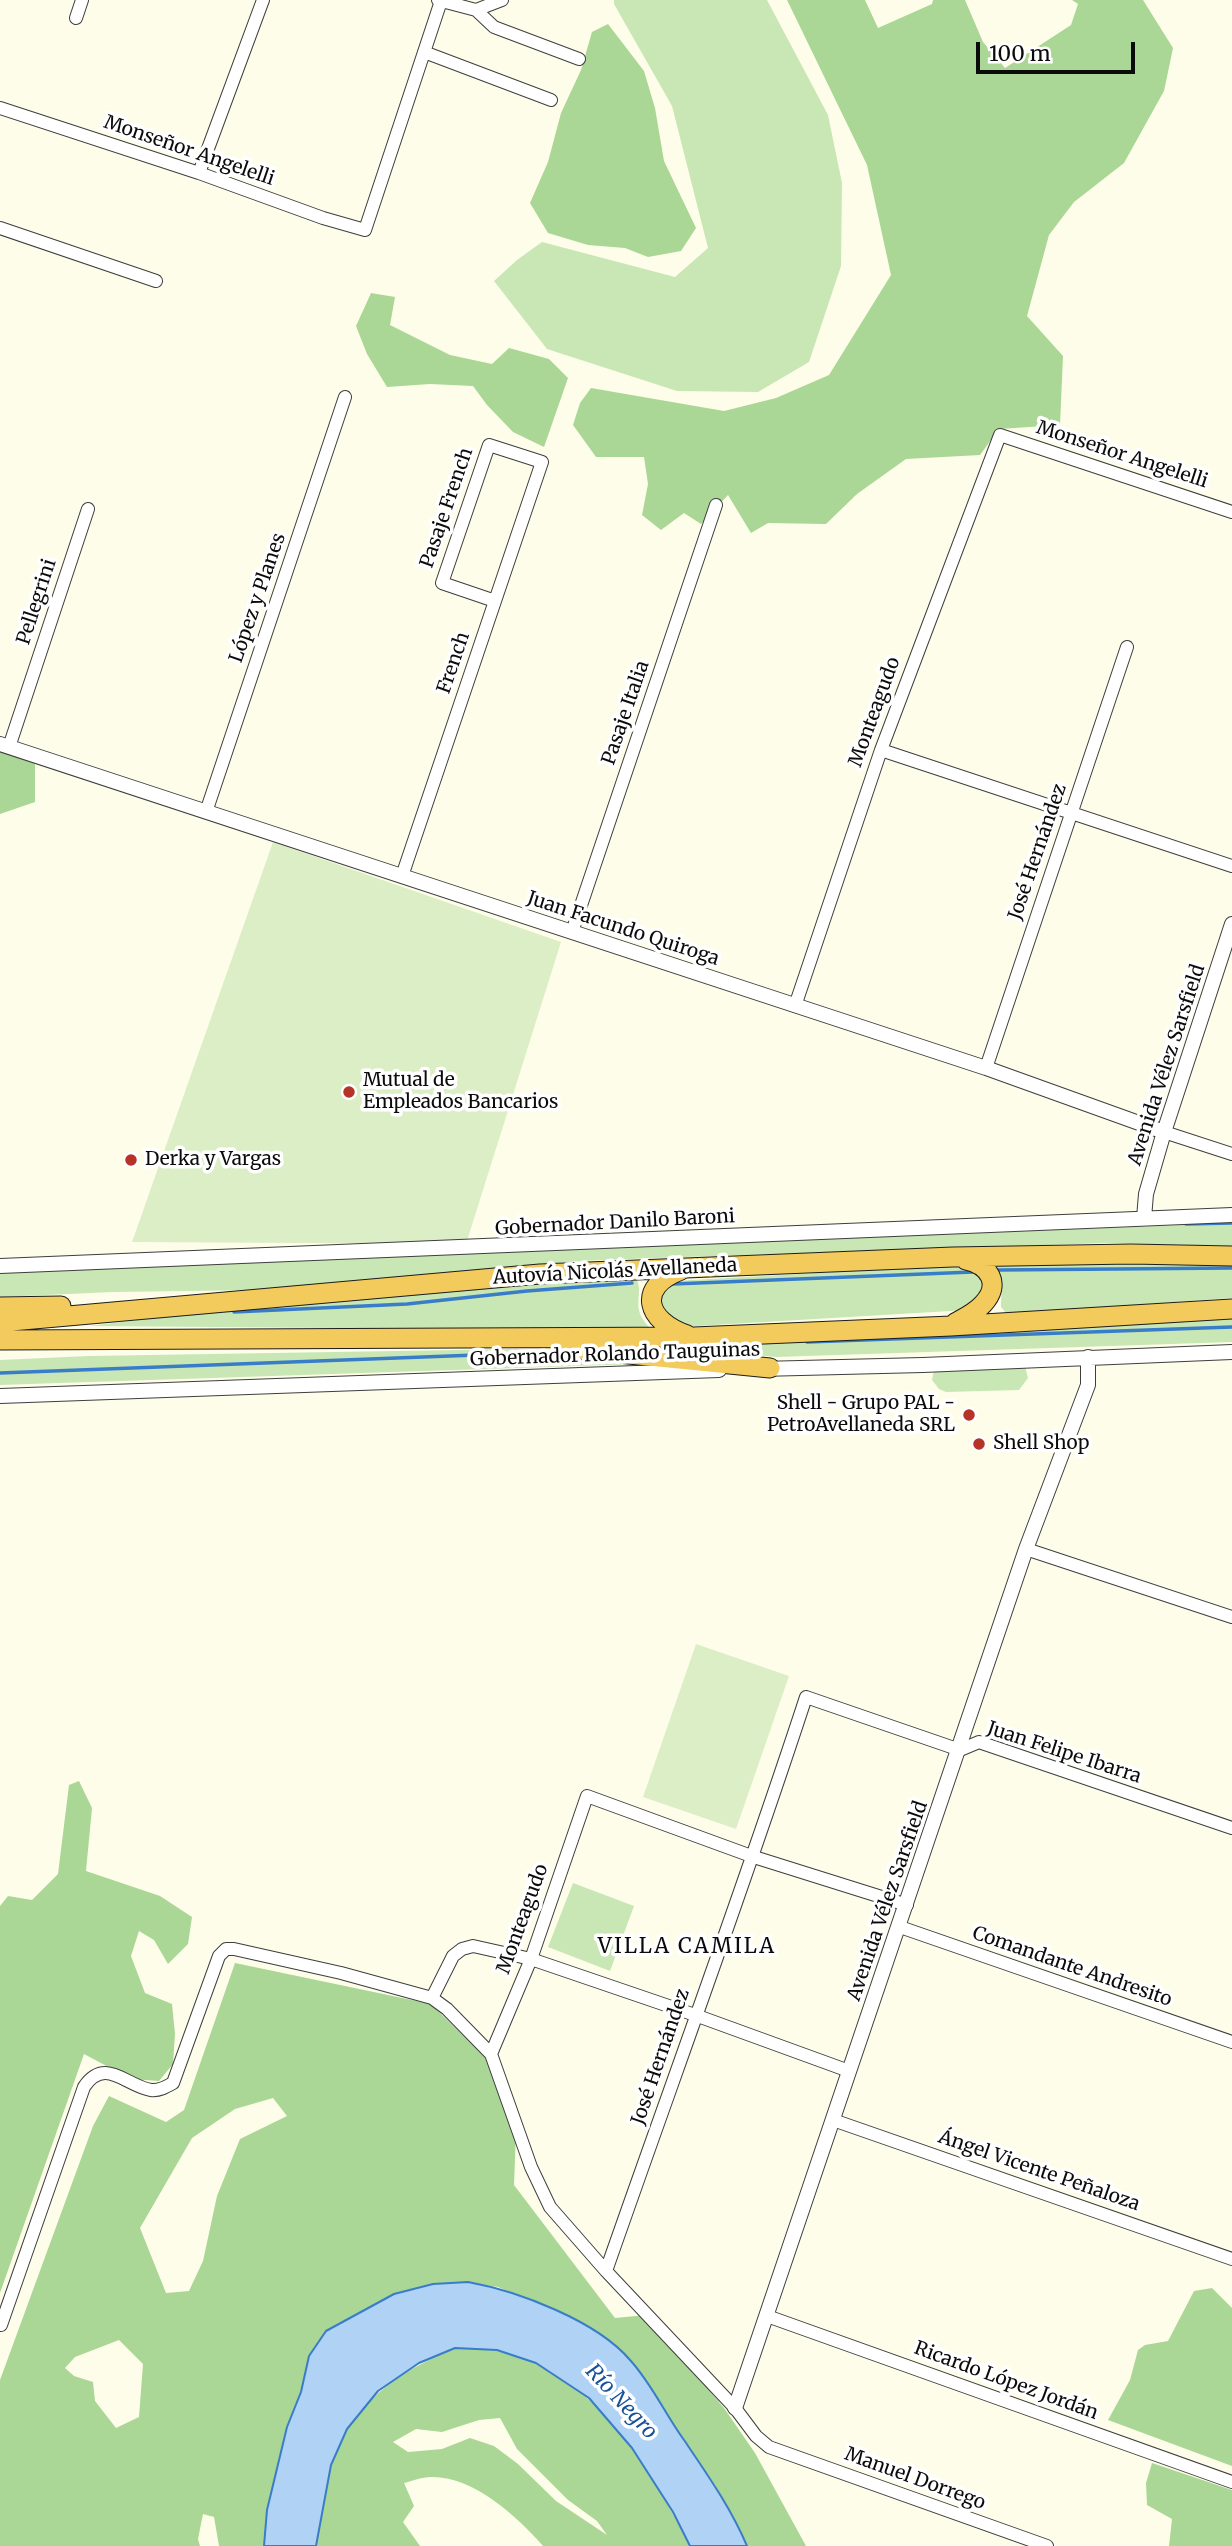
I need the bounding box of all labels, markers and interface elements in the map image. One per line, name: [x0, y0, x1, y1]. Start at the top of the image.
scale bar: [980, 28, 1139, 72]
text: 100 m: [989, 40, 1051, 67]
street label: Monseñor Angelelli: [101, 111, 277, 191]
street label: Monseñor Angelelli: [1033, 417, 1211, 493]
street label: Pasaje French: [416, 445, 478, 571]
street label: López y Planes: [225, 530, 291, 666]
street label: Pellegrini: [12, 556, 62, 648]
street label: French: [433, 629, 475, 697]
street label: Monteagudo: [845, 654, 905, 770]
street label: Pasaje Italia: [598, 658, 654, 768]
street label: José Hernández: [1004, 781, 1072, 923]
street label: Juan Facundo Quiroga: [524, 887, 722, 971]
street label: Avenida Vélez Sarsfield: [1124, 962, 1210, 1168]
place label: Mutual de Empleados Bancarios: [363, 1070, 558, 1114]
marker: Mutual de Empleados Bancarios: [341, 1084, 357, 1100]
place label: Derka y Vargas: [145, 1149, 281, 1171]
marker: Derka y Vargas: [123, 1152, 139, 1168]
street label: Gobernador Danilo Baroni: [495, 1205, 735, 1241]
street label: Autovía Nicolás Avellaneda: [492, 1254, 738, 1290]
street label: Gobernador Rolando Tauguinas: [470, 1339, 760, 1371]
place label: Shell - Grupo PAL - PetroAvellaneda SRL: [767, 1393, 955, 1437]
marker: Shell - Grupo PAL - PetroAvellaneda SRL: [961, 1407, 977, 1423]
place label: Shell Shop: [993, 1433, 1089, 1455]
marker: Shell Shop: [971, 1436, 987, 1452]
street label: Juan Felipe Ibarra: [984, 1717, 1144, 1789]
street label: Avenida Vélez Sarsfield: [843, 1798, 933, 2004]
street label: Monteagudo: [493, 1861, 553, 1977]
street label: Comandante Andresito: [969, 1922, 1175, 2012]
district label: VILLA CAMILA: [599, 1934, 775, 1960]
street label: José Hernández: [627, 1986, 695, 2128]
street label: Ángel Vicente Peñaloza: [935, 2126, 1143, 2216]
street label: Ricardo López Jordán: [911, 2337, 1101, 2425]
water label: Río Negro: [580, 2359, 662, 2445]
street label: Manuel Dorrego: [842, 2443, 988, 2515]

